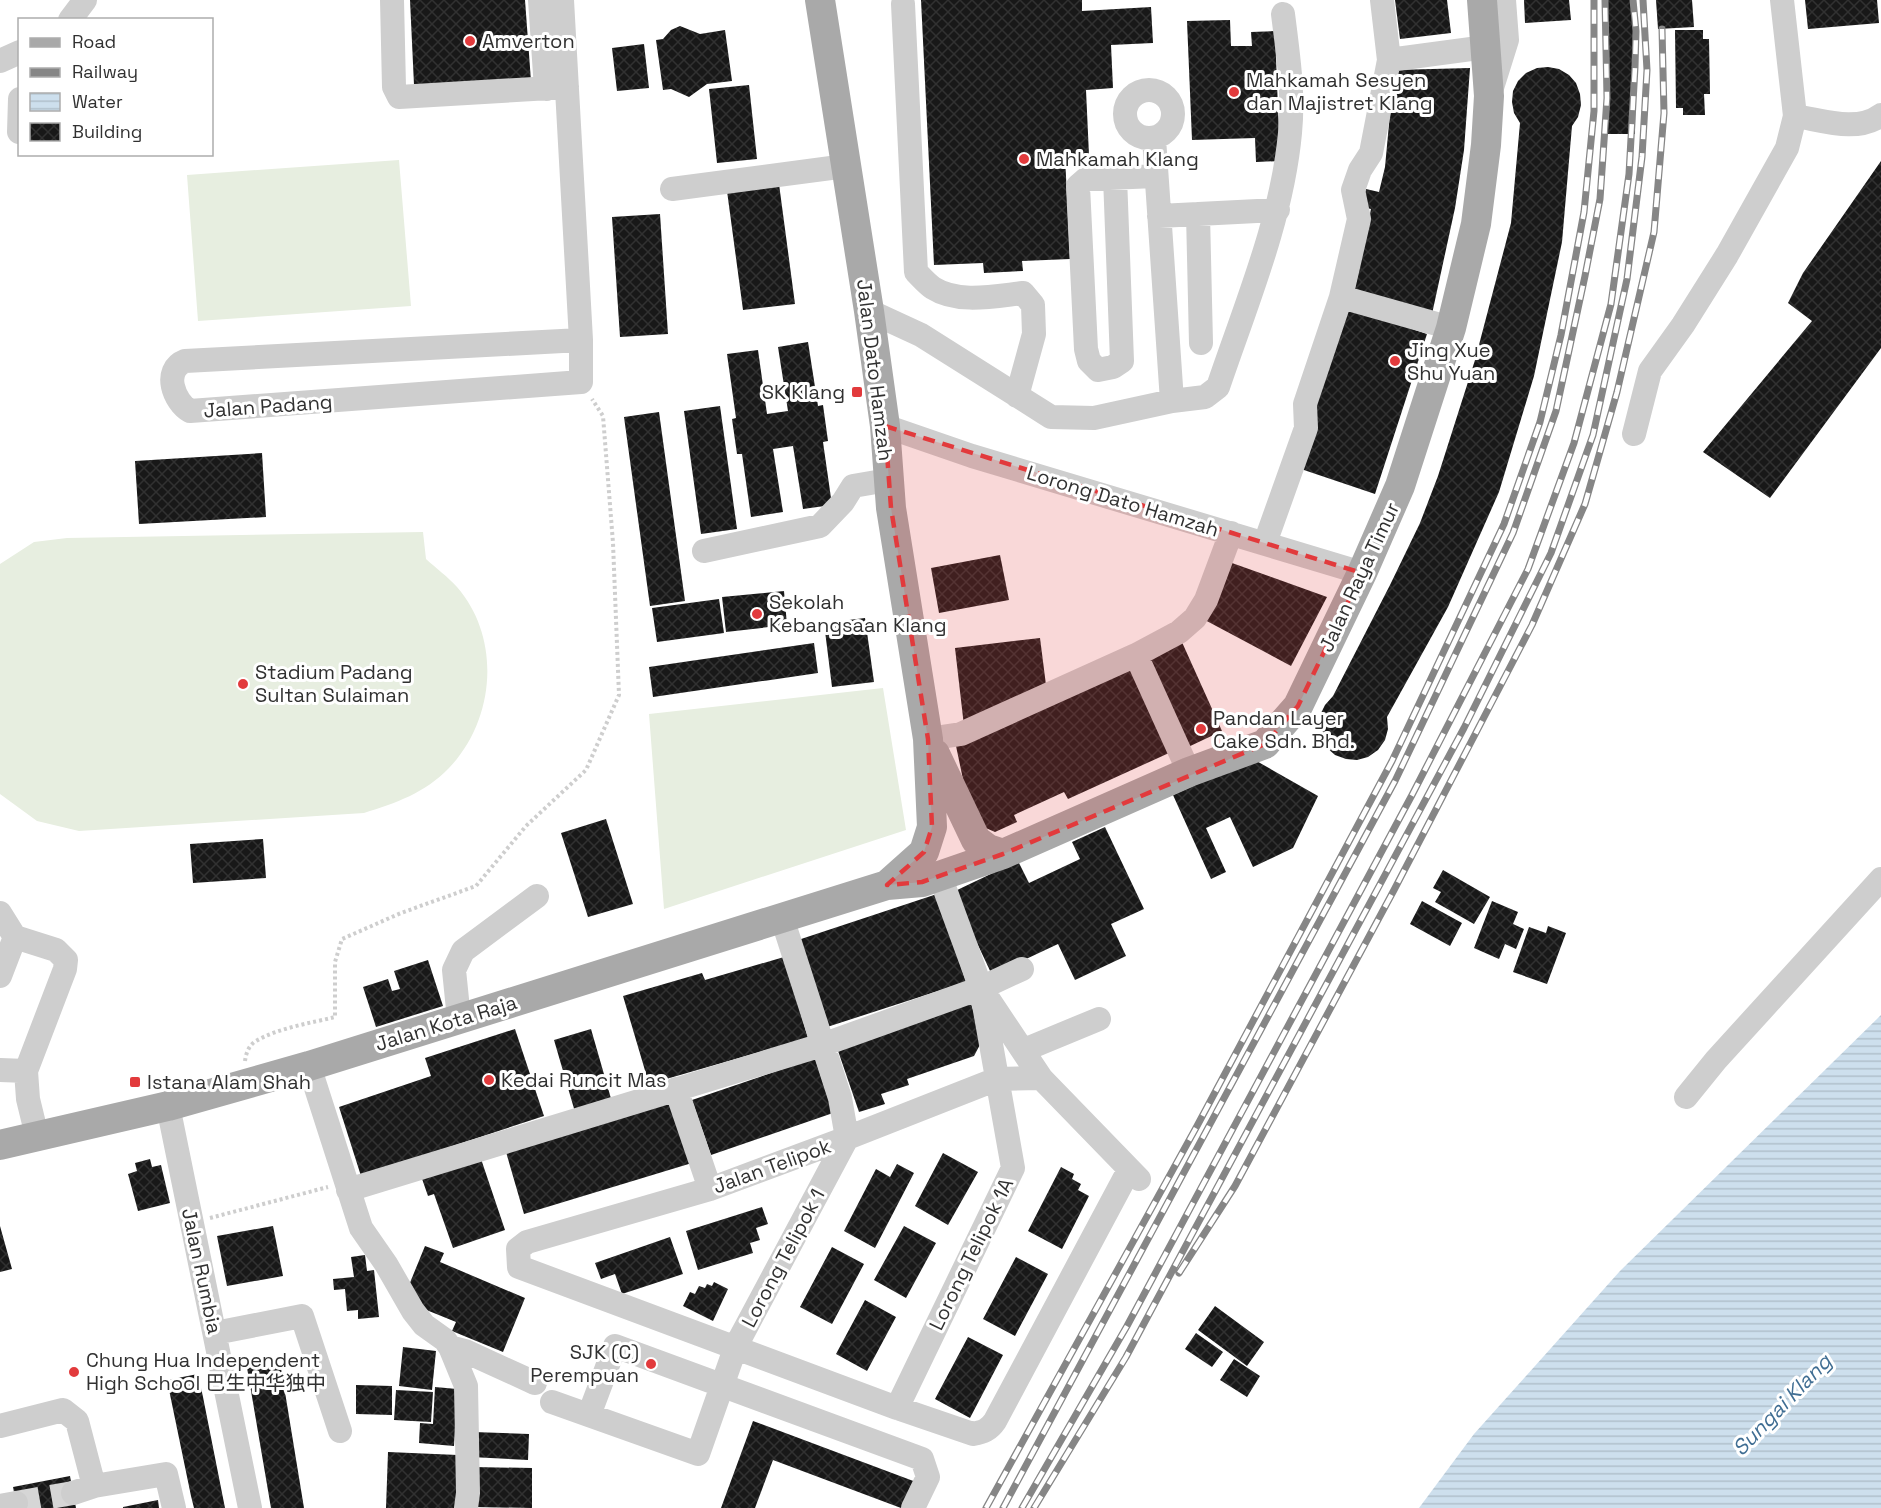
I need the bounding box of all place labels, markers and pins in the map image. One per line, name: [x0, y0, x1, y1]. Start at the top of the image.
place label: Amverton: [482, 28, 575, 54]
marker: Amverton: [463, 34, 477, 48]
place label: Mahkamah Sesyen dan Majistret Klang: [1246, 67, 1433, 116]
marker: Mahkamah Sesyen dan Majistret Klang: [1227, 85, 1241, 99]
place label: Mahkamah Klang: [1036, 146, 1199, 172]
marker: Mahkamah Klang: [1017, 152, 1031, 166]
place label: Jing Xue Shu Yuan: [1407, 337, 1495, 386]
marker: Jing Xue Shu Yuan: [1388, 354, 1402, 368]
place label: SK Klang: [762, 379, 845, 405]
marker: SK Klang: [850, 385, 864, 399]
place label: Sekolah Kebangsaan Klang: [769, 589, 947, 638]
marker: Sekolah Kebangsaan Klang: [750, 607, 764, 621]
place label: Stadium Padang Sultan Sulaiman: [255, 659, 413, 708]
marker: Stadium Padang Sultan Sulaiman: [236, 677, 250, 691]
place label: Pandan Layer Cake Sdn. Bhd.: [1213, 705, 1355, 754]
marker: Pandan Layer Cake Sdn. Bhd.: [1194, 722, 1208, 736]
place label: Kedai Runcit Mas: [501, 1067, 667, 1093]
place label: Istana Alam Shah: [147, 1069, 311, 1095]
marker: Kedai Runcit Mas: [482, 1073, 496, 1087]
marker: Istana Alam Shah: [128, 1075, 142, 1089]
place label: SJK (C) Perempuan: [530, 1339, 639, 1388]
place label: Chung Hua Independent High School 巴生中华独中: [86, 1347, 326, 1396]
marker: SJK (C) Perempuan: [644, 1357, 658, 1371]
marker: Chung Hua Independent High School 巴生中华独中: [67, 1365, 81, 1379]

